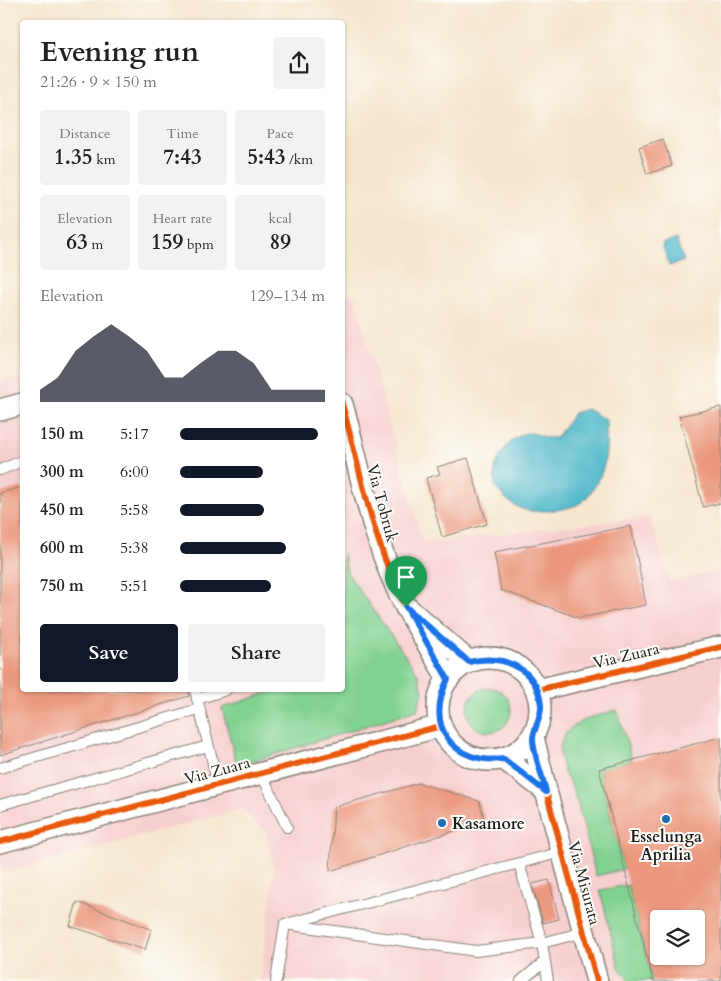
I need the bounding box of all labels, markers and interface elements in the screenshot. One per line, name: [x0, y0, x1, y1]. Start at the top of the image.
text: Evening run: [40, 33, 199, 71]
button: share: [273, 37, 325, 89]
text: 21:26 · 9 × 150 m: [40, 71, 157, 93]
text: Distance: [59, 124, 110, 143]
text: Time: [166, 124, 199, 143]
text: Pace: [267, 124, 294, 143]
text: 1.35: [54, 143, 92, 172]
text: 7:43: [163, 143, 202, 172]
text: 5:43: [247, 143, 286, 172]
text: km: [92, 150, 116, 169]
text: /km: [286, 150, 313, 169]
text: Elevation: [57, 209, 113, 228]
text: Heart rate: [153, 209, 212, 228]
text: kcal: [268, 209, 292, 228]
text: 63: [66, 228, 88, 257]
text: 159: [151, 228, 183, 257]
text: 89: [269, 228, 291, 257]
text: m: [88, 235, 103, 254]
text: bpm: [183, 235, 214, 254]
text: Elevation: [40, 285, 104, 307]
text: 129–134 m: [249, 285, 325, 307]
text: 150 m: [40, 423, 84, 445]
text: 5:17: [120, 423, 149, 445]
text: 300 m: [40, 461, 84, 483]
text: 6:00: [120, 461, 149, 483]
street label: Via Tobruk: [361, 462, 403, 545]
text: 450 m: [40, 499, 84, 521]
text: 5:58: [120, 499, 149, 521]
text: 600 m: [40, 537, 84, 559]
text: 5:38: [120, 537, 149, 559]
pin: [385, 556, 427, 607]
icon: arrive: [392, 563, 420, 591]
text: 750 m: [40, 575, 84, 597]
text: 5:51: [120, 575, 149, 597]
button: Save: [40, 624, 178, 682]
button: Share: [188, 624, 325, 682]
street label: Via Zuara: [591, 638, 662, 674]
street label: Via Zuara: [182, 752, 253, 790]
place label: Kasamore: [452, 813, 525, 835]
marker: Esselunga Aprilia: [660, 813, 672, 825]
marker: Kasamore: [436, 817, 448, 829]
place label: Esselunga Aprilia: [630, 826, 702, 866]
street label: Via Misurata: [562, 839, 606, 928]
map controls: [650, 910, 705, 965]
button: layers: [650, 910, 705, 965]

